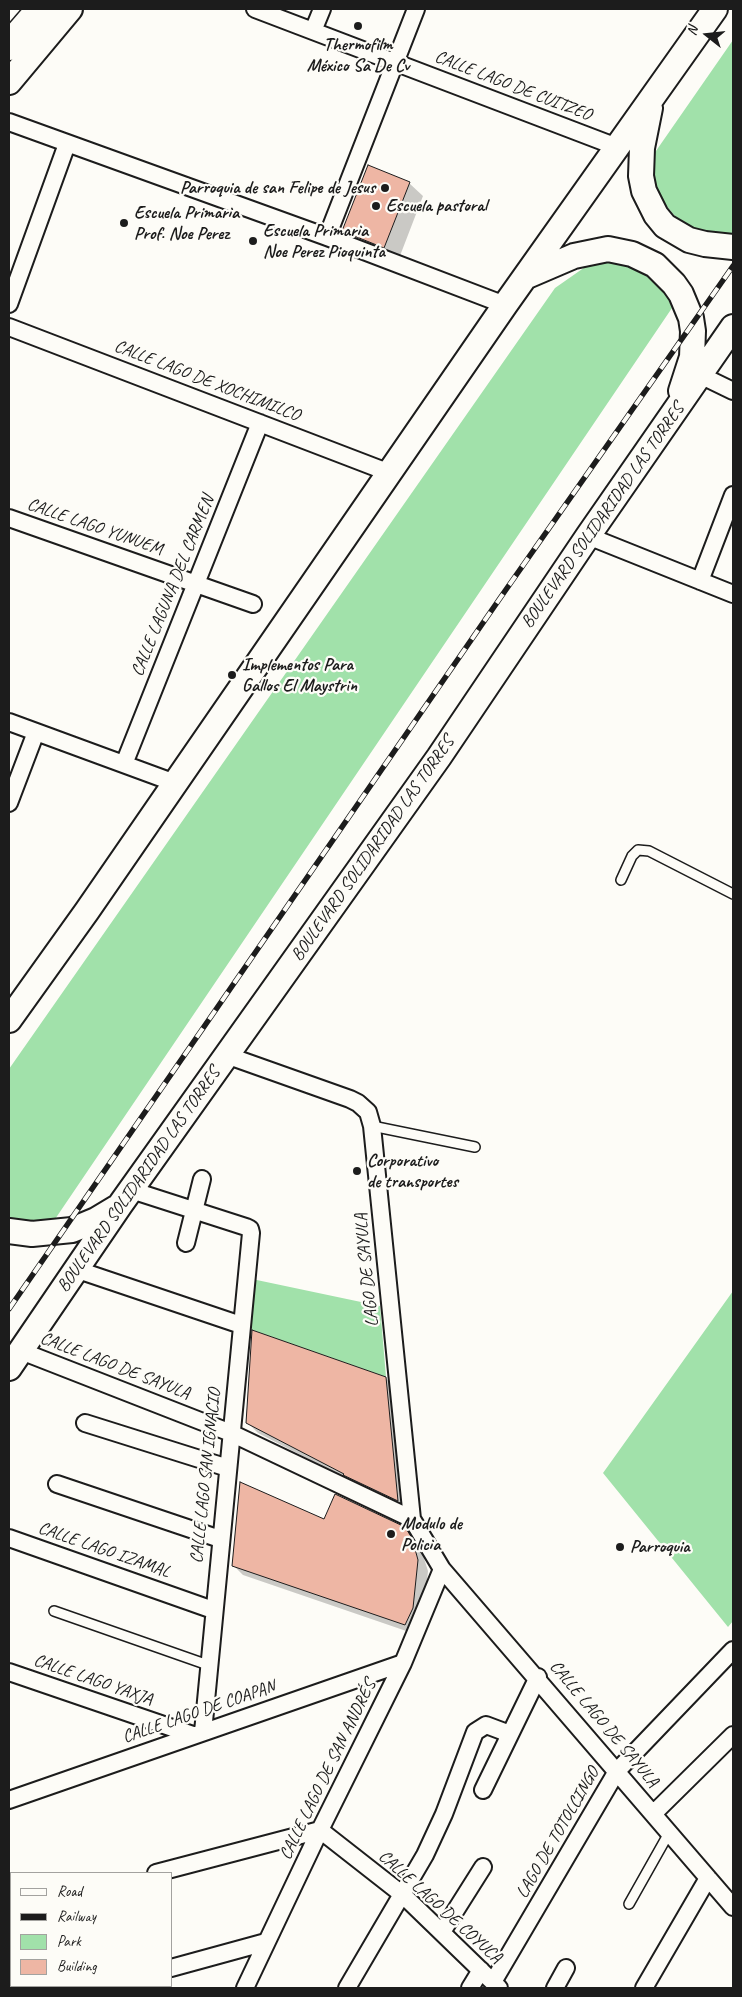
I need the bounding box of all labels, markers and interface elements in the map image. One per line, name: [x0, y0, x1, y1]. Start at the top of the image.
north arrow: [682, 10, 732, 60]
marker: Thermofilm México Sa De Cv: [352, 20, 364, 32]
text: N: [683, 24, 701, 37]
place label: Thermofilm México Sa De Cv: [307, 34, 409, 76]
street label: CALLE LAGO DE CUITZEO: [432, 46, 594, 126]
place label: Parroquia de san Felipe de Jesus: [180, 177, 375, 199]
marker: Parroquia de san Felipe de Jesus: [379, 182, 391, 194]
place label: Escuela pastoral: [386, 195, 487, 217]
marker: Escuela pastoral: [370, 200, 382, 212]
place label: Escuela Primaria Prof. Noe Perez: [134, 202, 239, 244]
marker: Escuela Primaria Prof. Noe Perez: [118, 217, 130, 229]
place label: Escuela Primaria Noe Perez Pioquinta: [263, 220, 385, 262]
marker: Escuela Primaria Noe Perez Pioquinta: [247, 235, 259, 247]
street label: CALLE LAGO DE XOCHIMILCO: [111, 336, 303, 426]
street label: BOULEVARD SOLIDARIDAD LAS TORRES: [517, 399, 689, 633]
street label: CALLE LAGUNA DEL CARMEN: [127, 492, 219, 680]
street label: CALLE LAGO YUNUEM: [24, 494, 166, 560]
place label: Implementos Para Gallos El Maystrin: [242, 654, 357, 696]
marker: Implementos Para Gallos El Maystrin: [226, 669, 238, 681]
street label: BOULEVARD SOLIDARIDAD LAS TORRES: [287, 732, 459, 966]
street label: BOULEVARD SOLIDARIDAD LAS TORRES: [53, 1063, 225, 1297]
place label: Corporativo de transportes: [367, 1150, 458, 1192]
marker: Corporativo de transportes: [351, 1165, 363, 1177]
street label: LAGO DE SAYULA: [350, 1212, 384, 1328]
street label: CALLE LAGO DE SAYULA: [37, 1327, 193, 1405]
street label: CALLE LAGO SAN IGNACIO: [186, 1388, 226, 1564]
place label: Modulo de Policia: [401, 1513, 462, 1556]
street label: CALLE LAGO IZAMAL: [35, 1517, 173, 1583]
marker: Modulo de Policia: [385, 1528, 397, 1540]
place label: Parroquia: [630, 1536, 690, 1558]
marker: Parroquia: [614, 1541, 626, 1553]
street label: CALLE LAGO YAXJA: [31, 1650, 155, 1710]
street label: CALLE LAGO DE SAYULA: [545, 1656, 663, 1792]
street label: CALLE LAGO DE COAPAN: [120, 1676, 278, 1748]
street label: CALLE LAGO DE SAN ANDRÉS: [275, 1677, 381, 1863]
street label: LAGO DE TOTOLCINGO: [512, 1764, 604, 1902]
street label: CALLE LAGO DE COYUCA: [374, 1846, 506, 1968]
legend: [10, 1872, 172, 1987]
text: Road: [57, 1882, 82, 1901]
text: Railway: [57, 1907, 96, 1926]
text: Park: [57, 1932, 81, 1951]
text: Building: [57, 1957, 96, 1976]

